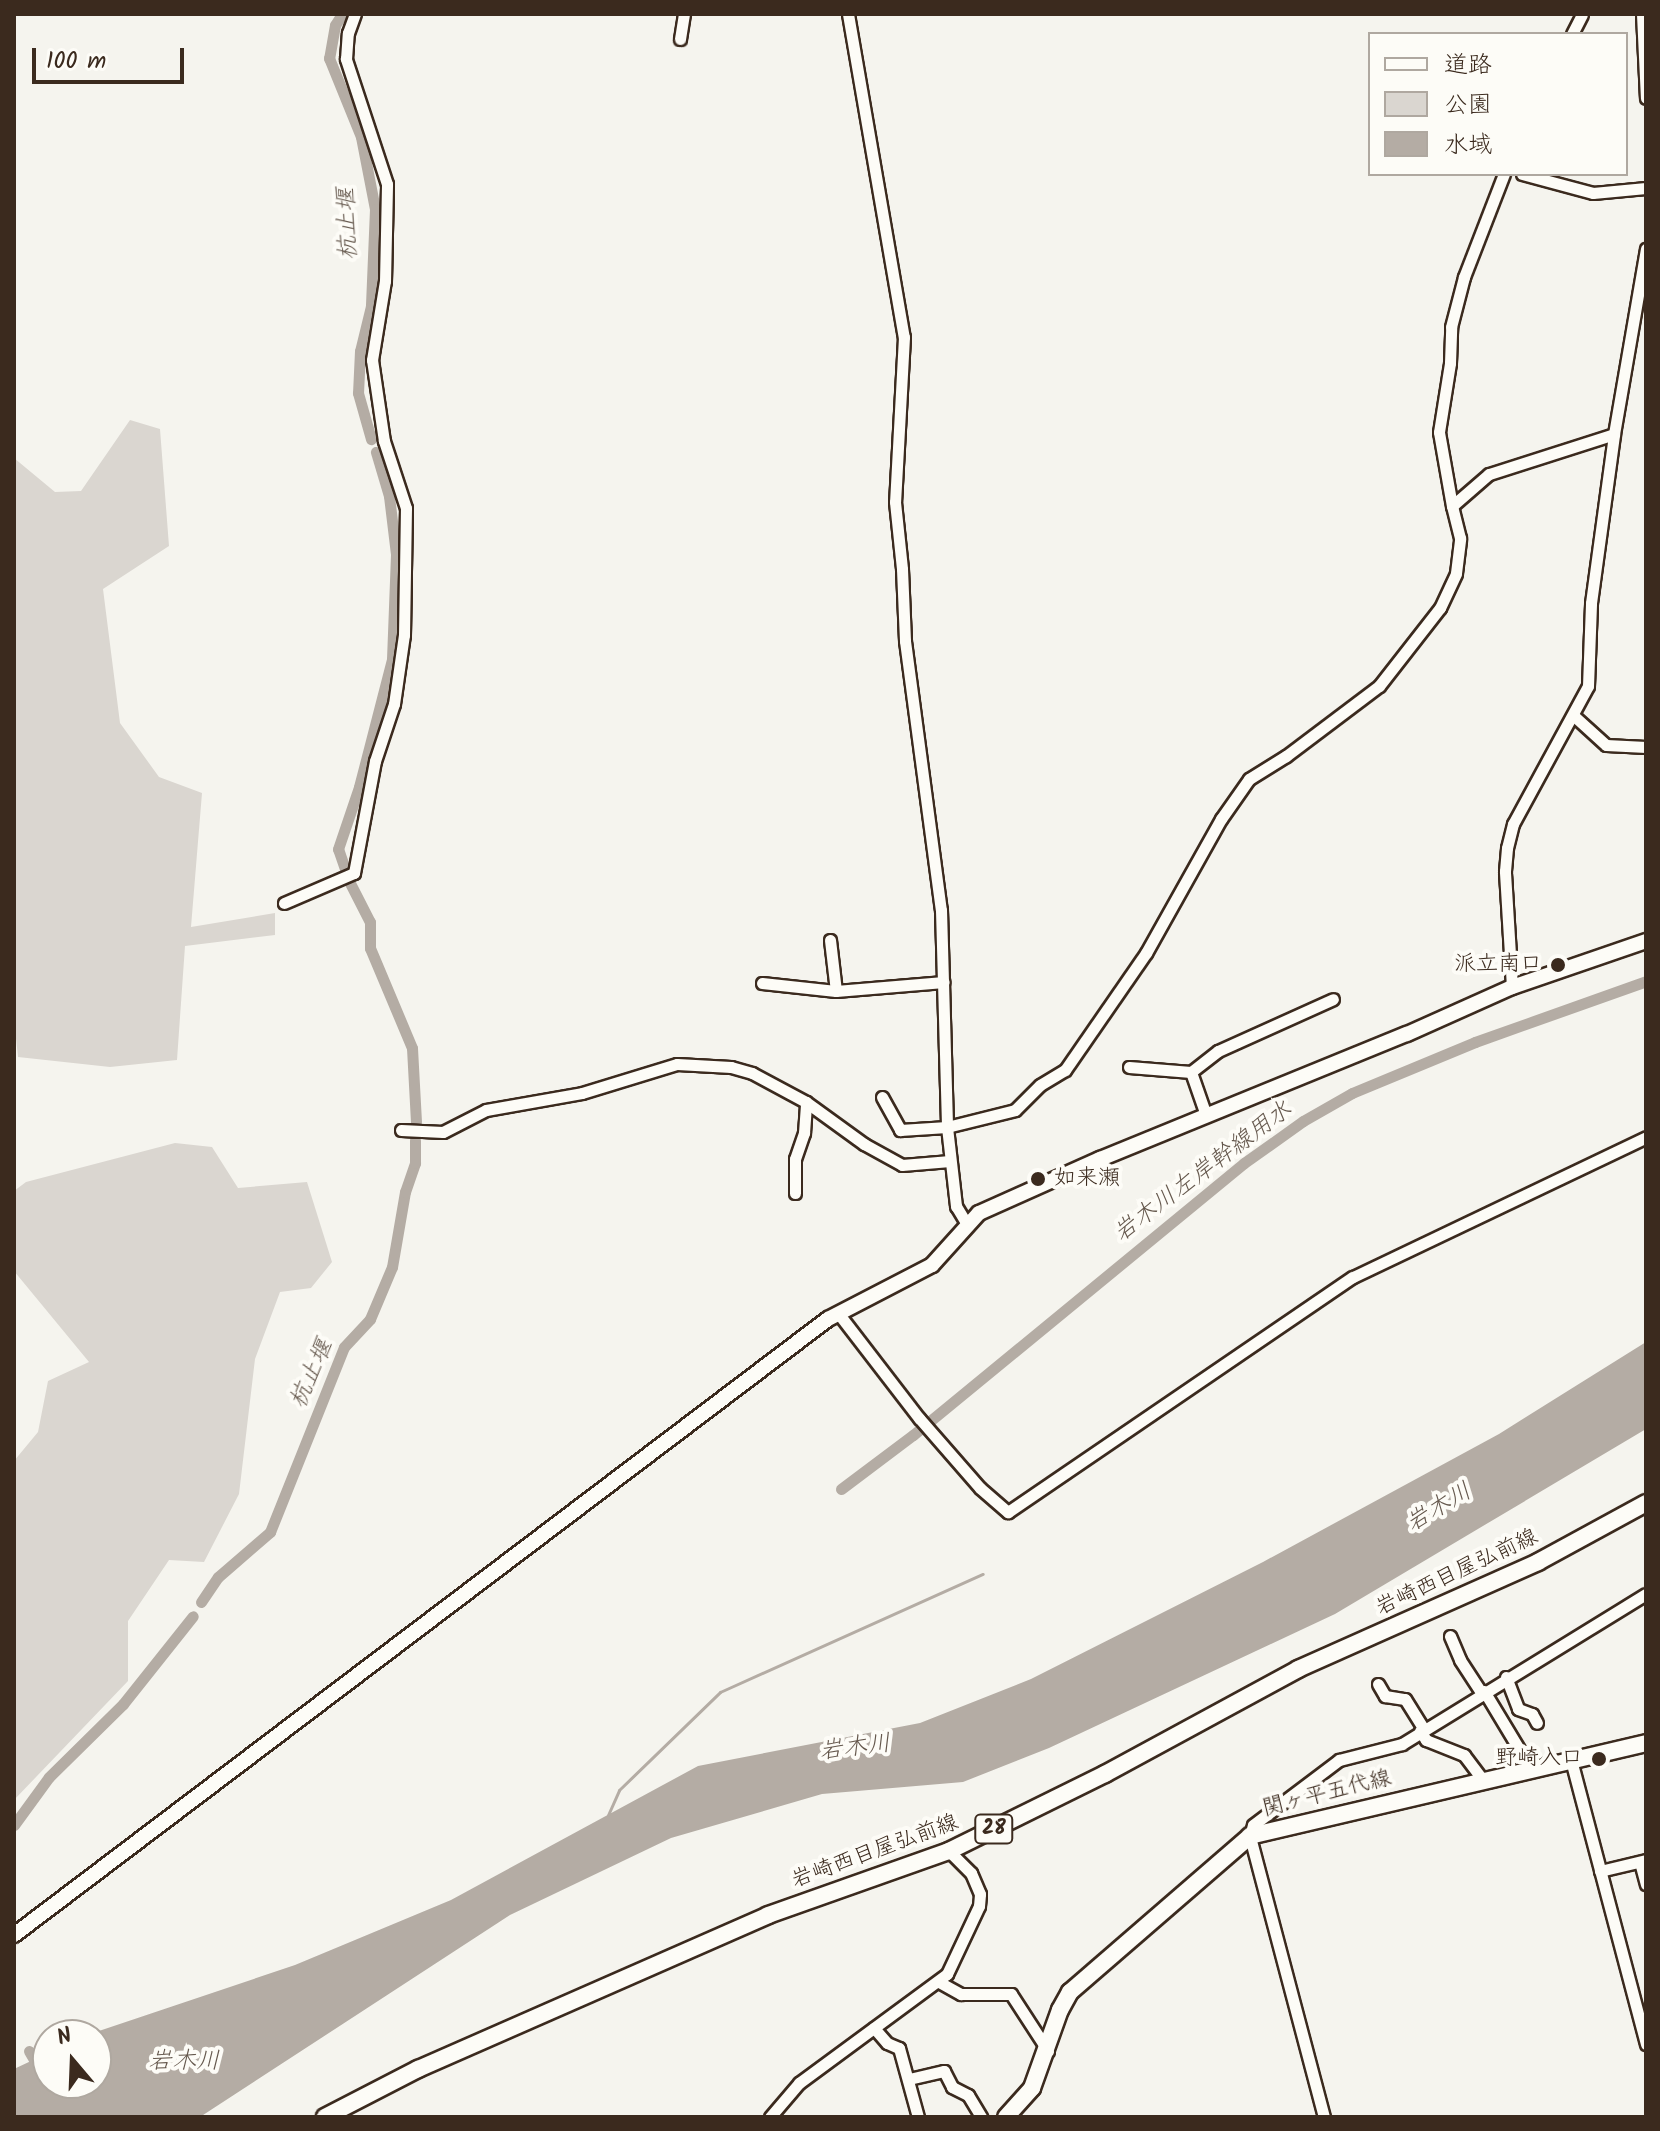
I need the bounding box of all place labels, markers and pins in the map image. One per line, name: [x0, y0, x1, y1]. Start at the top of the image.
place label: 派立南口: [1454, 952, 1542, 978]
marker: 派立南口: [1549, 956, 1567, 974]
place label: 如来瀬: [1054, 1166, 1120, 1192]
marker: 如来瀬: [1029, 1170, 1047, 1188]
place label: 野崎入口: [1495, 1746, 1583, 1772]
marker: 野崎入口: [1590, 1750, 1608, 1768]

